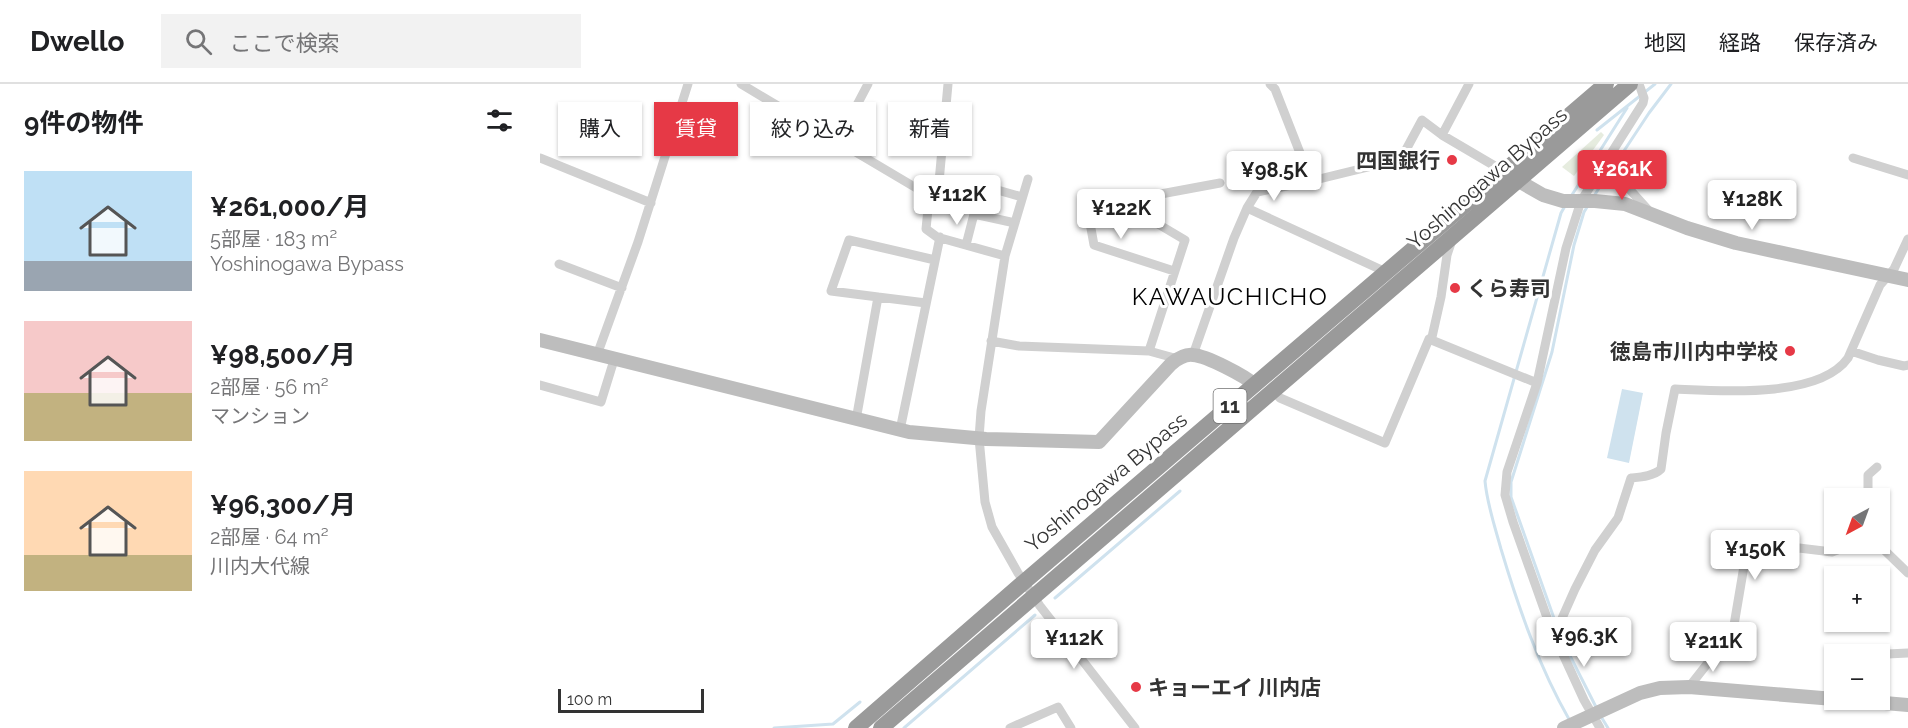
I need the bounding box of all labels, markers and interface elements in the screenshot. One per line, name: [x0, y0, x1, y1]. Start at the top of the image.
search box: [161, 14, 581, 68]
text: Dwello: [30, 25, 125, 58]
icon: search: [182, 25, 215, 58]
text: ここで検索: [230, 30, 340, 56]
text: 地図: [1644, 30, 1686, 55]
text: 経路: [1719, 30, 1761, 55]
text: 保存済み: [1794, 30, 1878, 55]
chip: 購入: [558, 102, 642, 156]
chip: 賃貸: [654, 102, 738, 156]
chip: 絞り込み: [750, 102, 876, 156]
chip: 新着: [888, 102, 972, 156]
street label: Yoshinogawa Bypass: [1402, 102, 1572, 254]
icon: filters: [483, 104, 516, 137]
text: 9件の物件: [24, 108, 143, 138]
place label: 四国銀行: [1356, 148, 1440, 173]
pin: ¥261K: [1580, 150, 1664, 201]
pin: ¥98.5K: [1225, 151, 1323, 202]
marker: 四国銀行: [1445, 153, 1459, 167]
text: ¥261K: [1592, 157, 1652, 181]
text: ¥98.5K: [1240, 158, 1308, 182]
pin: ¥112K: [915, 175, 999, 226]
pin: ¥128K: [1710, 180, 1794, 231]
text: ¥112K: [928, 182, 986, 206]
text: ¥128K: [1722, 187, 1782, 211]
pin: ¥122K: [1079, 189, 1163, 240]
text: ¥261,000/月: [210, 192, 370, 222]
icon: home: [72, 195, 144, 267]
text: ¥122K: [1091, 196, 1151, 220]
text: 5部屋 · 183 m²: [210, 227, 337, 251]
text: Yoshinogawa Bypass: [210, 252, 404, 276]
place label: くら寿司: [1467, 276, 1551, 301]
marker: くら寿司: [1448, 281, 1462, 295]
district label: KAWAUCHICHO: [1132, 282, 1328, 311]
place label: 徳島市川内中学校: [1610, 339, 1778, 364]
text: ¥98,500/月: [210, 340, 356, 370]
marker: 徳島市川内中学校: [1783, 344, 1797, 358]
icon: home: [72, 345, 144, 417]
text: 2部屋 · 56 m²: [210, 375, 329, 399]
road number: 11: [1214, 389, 1246, 423]
text: マンション: [210, 404, 310, 428]
street label: Yoshinogawa Bypass: [1020, 407, 1192, 557]
north arrow: [1824, 488, 1890, 554]
map controls: [1824, 488, 1890, 710]
text: ¥96,300/月: [210, 490, 356, 520]
icon: home: [72, 495, 144, 567]
text: 2部屋 · 64 m²: [210, 525, 329, 549]
pin: ¥150K: [1713, 530, 1797, 581]
text: ¥150K: [1725, 537, 1785, 561]
text: 川内大代線: [210, 554, 310, 578]
button: +: [1824, 566, 1890, 632]
pin: ¥96.3K: [1535, 617, 1633, 668]
pin: ¥112K: [1032, 619, 1116, 670]
pin: ¥211K: [1671, 622, 1755, 673]
text: ¥96.3K: [1550, 624, 1618, 648]
text: ¥112K: [1045, 626, 1103, 650]
text: ¥211K: [1684, 629, 1742, 653]
button: −: [1824, 644, 1890, 710]
place label: キョーエイ 川内店: [1148, 675, 1321, 700]
marker: キョーエイ 川内店: [1129, 680, 1143, 694]
scale bar: [558, 686, 704, 714]
text: 100 m: [567, 690, 612, 709]

